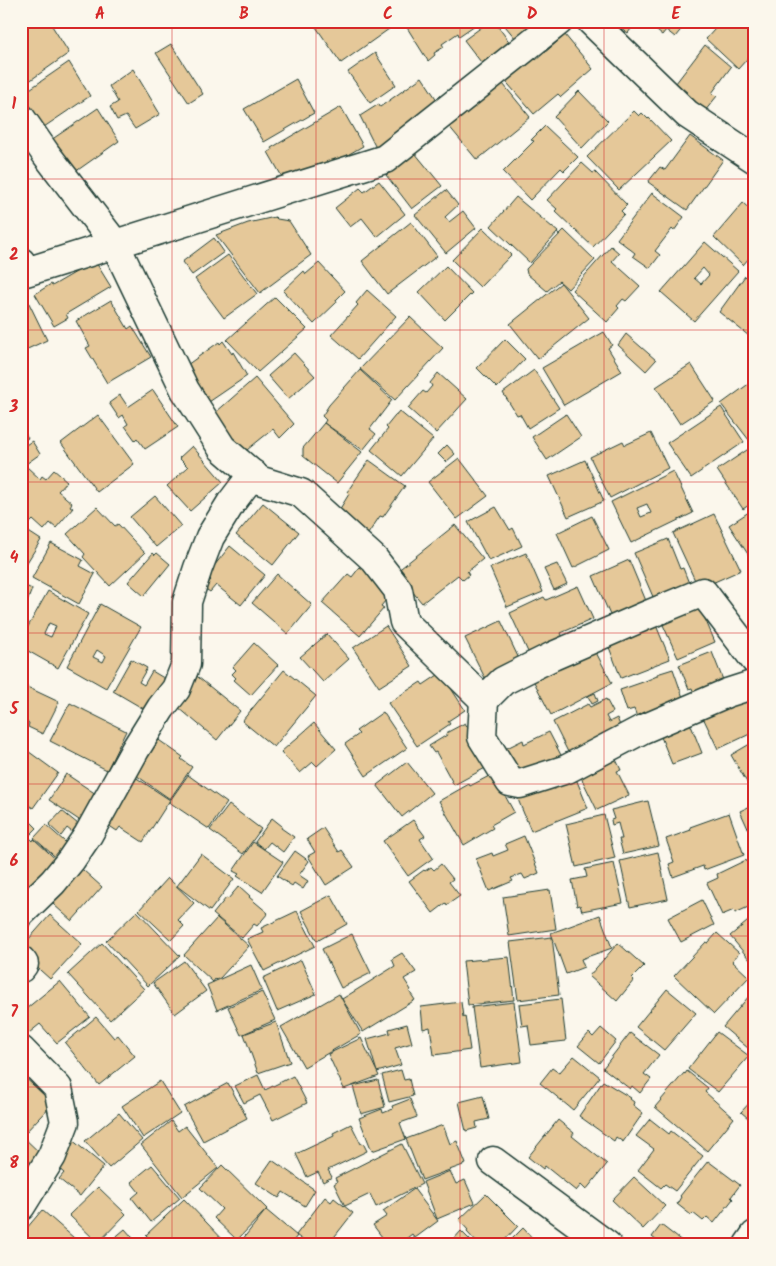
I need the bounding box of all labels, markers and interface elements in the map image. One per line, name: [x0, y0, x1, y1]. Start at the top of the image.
text: A: [95, 2, 105, 27]
text: B: [239, 2, 249, 27]
text: C: [383, 2, 393, 27]
text: D: [527, 2, 538, 27]
text: E: [672, 2, 682, 27]
text: 1: [12, 92, 17, 117]
text: 2: [9, 243, 19, 268]
text: 3: [9, 395, 19, 420]
text: 4: [10, 546, 19, 571]
text: 5: [9, 697, 20, 722]
text: 6: [10, 849, 19, 874]
text: 7: [10, 1000, 18, 1025]
text: 8: [9, 1151, 19, 1176]

